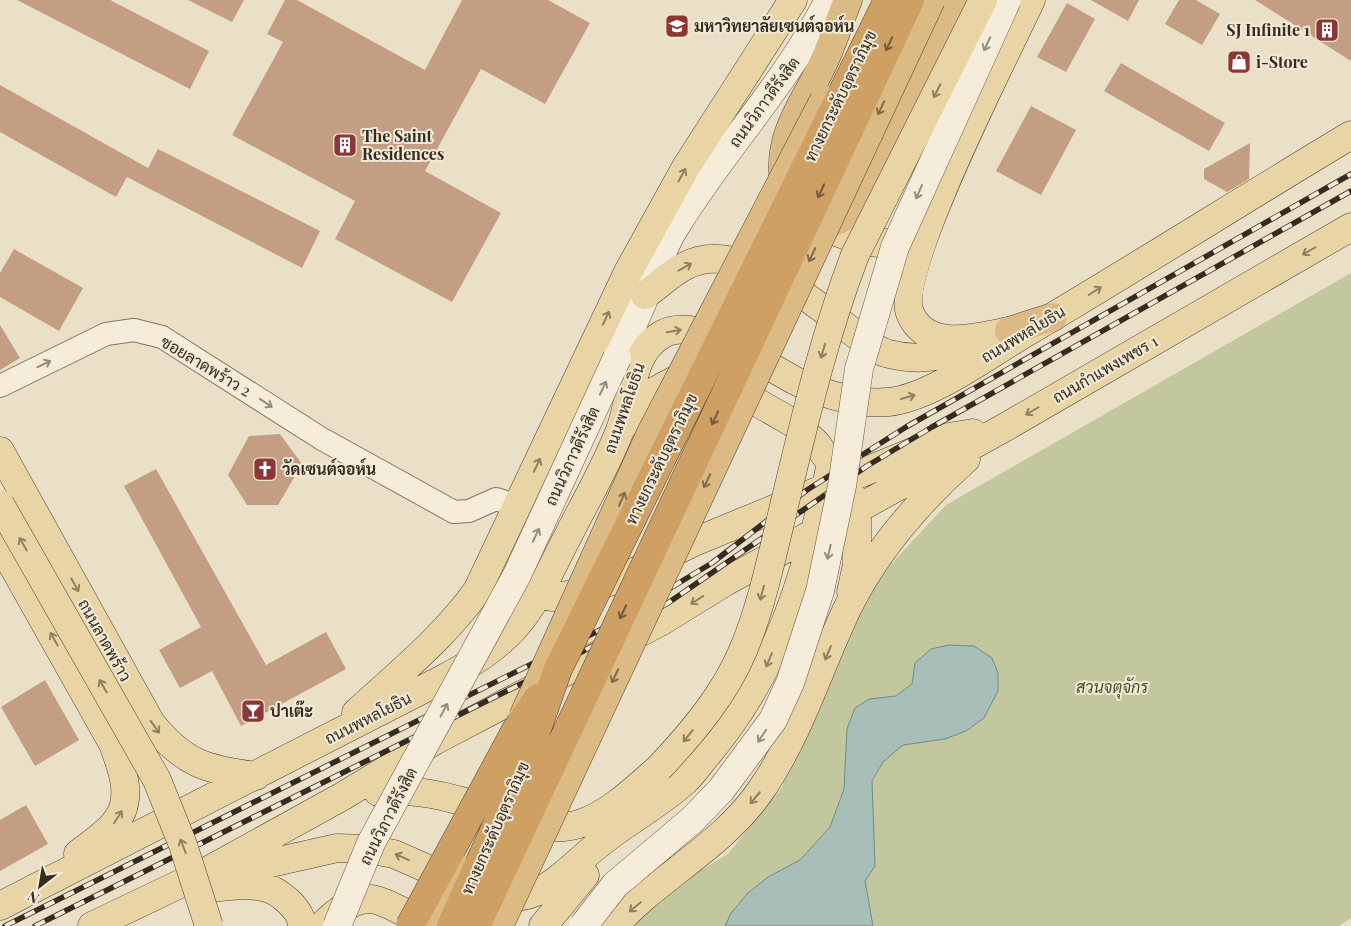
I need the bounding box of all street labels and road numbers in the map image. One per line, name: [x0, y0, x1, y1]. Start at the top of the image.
street label: ทางยกระดับอุตราภิมุข: [799, 27, 882, 166]
street label: ถนนวิภาวดีรังสิต: [724, 52, 804, 151]
street label: ถนนพหลโยธิน: [977, 300, 1069, 367]
street label: ซอยลาดพร้าว 2: [157, 330, 255, 401]
street label: ถนนกำแพงเพชร 1: [1048, 330, 1161, 407]
street label: ถนนพหลโยธิน: [598, 360, 649, 456]
street label: ทางยกระดับอุตราภิมุข: [620, 390, 703, 529]
street label: ถนนวิภาวดีรังสิต: [539, 403, 604, 509]
street label: ถนนลาดพร้าว: [74, 595, 137, 685]
street label: ถนนพหลโยธิน: [321, 687, 415, 748]
street label: ทางยกระดับอุตราภิมุข: [456, 758, 535, 899]
street label: ถนนวิภาวดีรังสิต: [354, 763, 421, 868]

